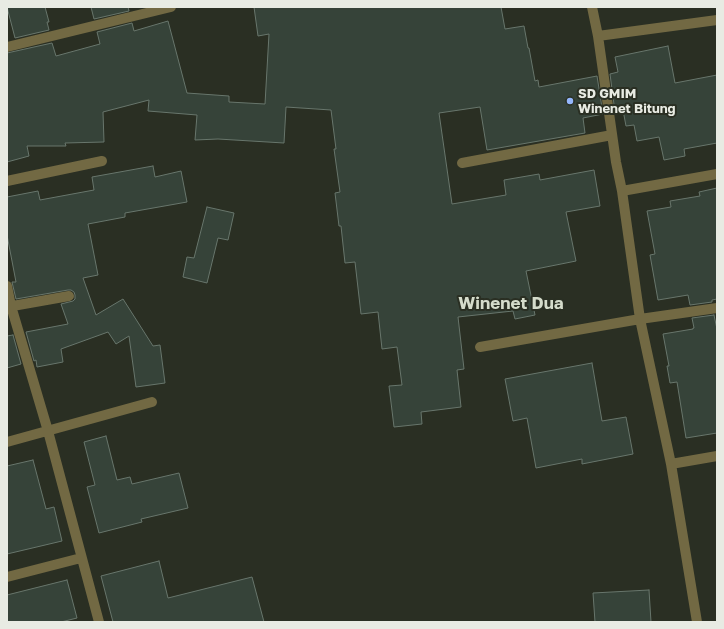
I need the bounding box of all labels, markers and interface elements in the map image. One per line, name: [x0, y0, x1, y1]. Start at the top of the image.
place label: SD GMIM Winenet Bitung: [578, 86, 676, 117]
marker: SD GMIM Winenet Bitung: [565, 96, 575, 106]
district label: Winenet Dua: [458, 294, 564, 314]

